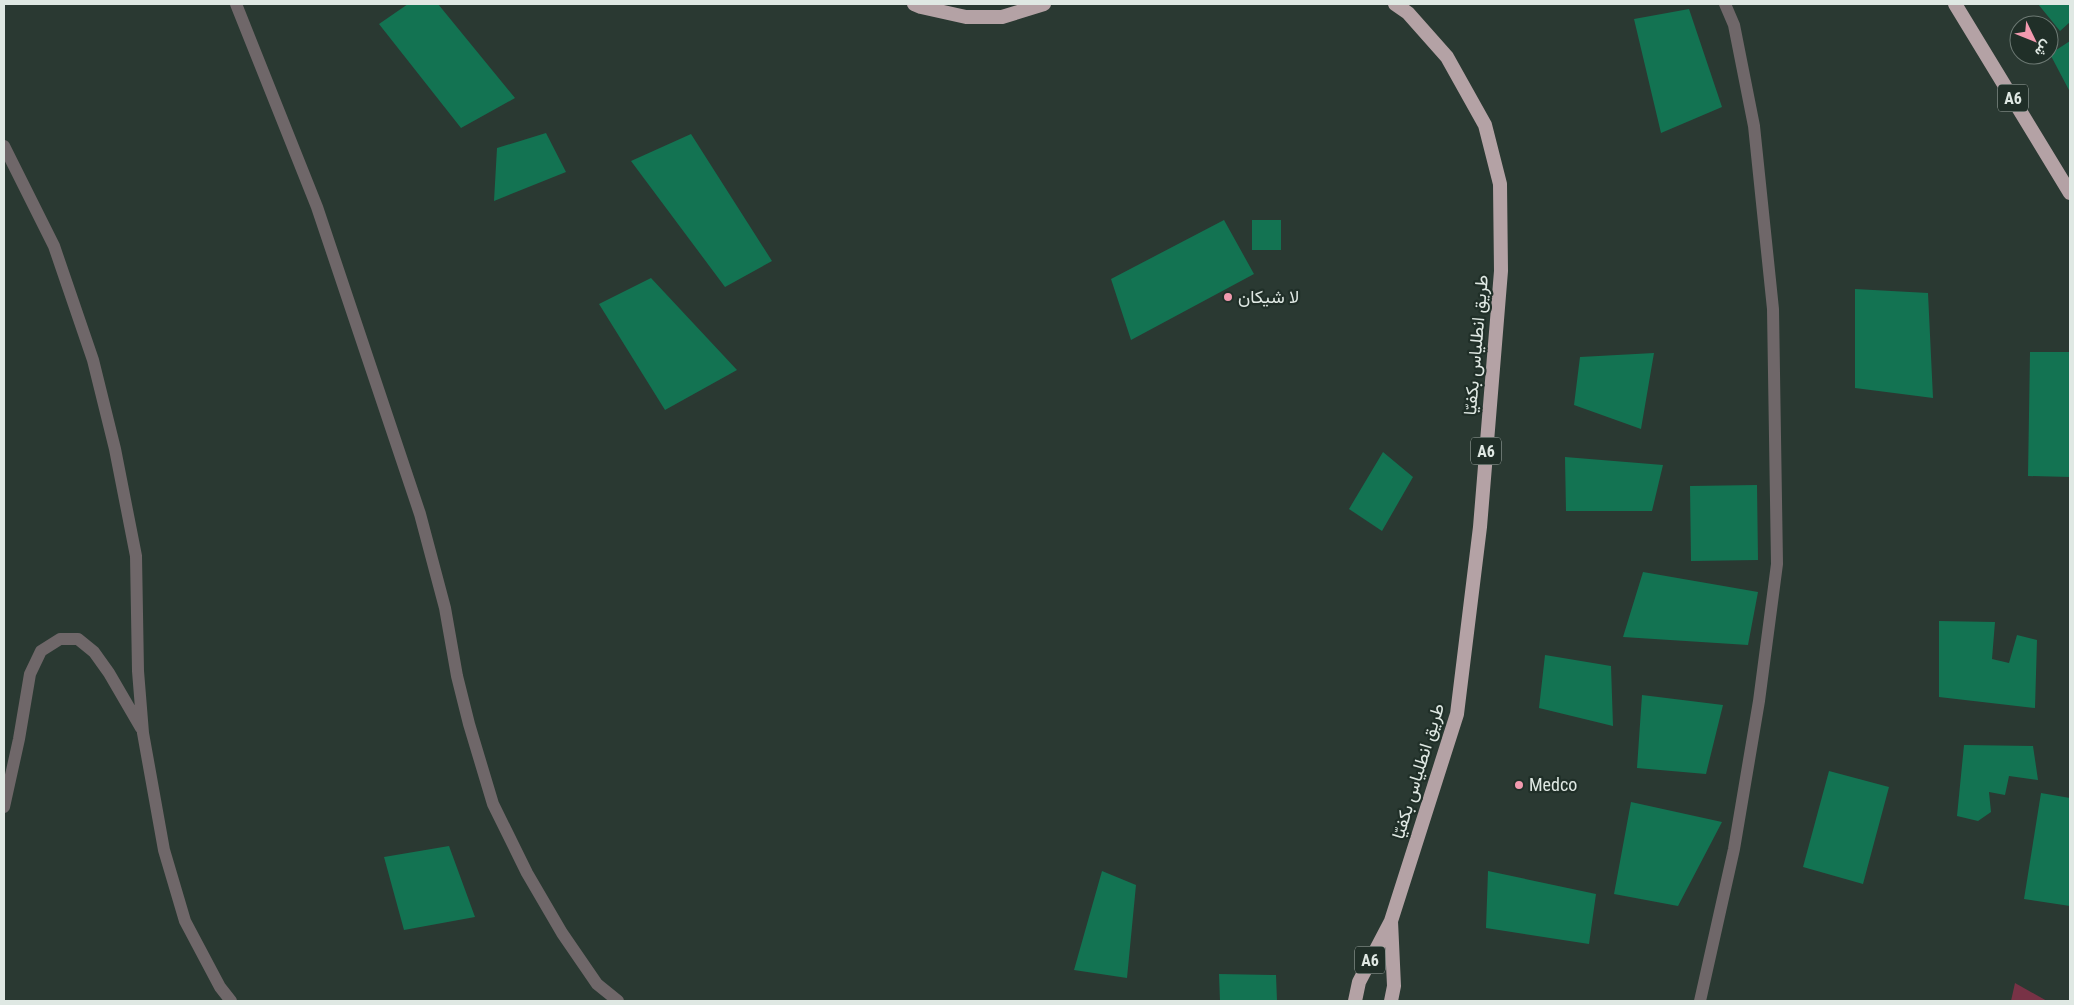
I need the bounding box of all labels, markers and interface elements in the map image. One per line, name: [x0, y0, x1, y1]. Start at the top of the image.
north arrow: [2009, 15, 2059, 65]
text: ش: [2031, 37, 2055, 61]
road number: A6: [1998, 85, 2028, 112]
street label: طريق انطلياس بكفيّا: [1459, 274, 1493, 416]
place label: لا شيكان: [1238, 286, 1299, 307]
marker: لا شيكان: [1222, 291, 1234, 303]
road number: A6: [1471, 438, 1501, 464]
street label: طريق انطلياس بكفيّا: [1387, 700, 1449, 842]
place label: Medco: [1529, 774, 1577, 795]
marker: Medco: [1513, 779, 1525, 791]
road number: A6: [1355, 946, 1385, 974]

